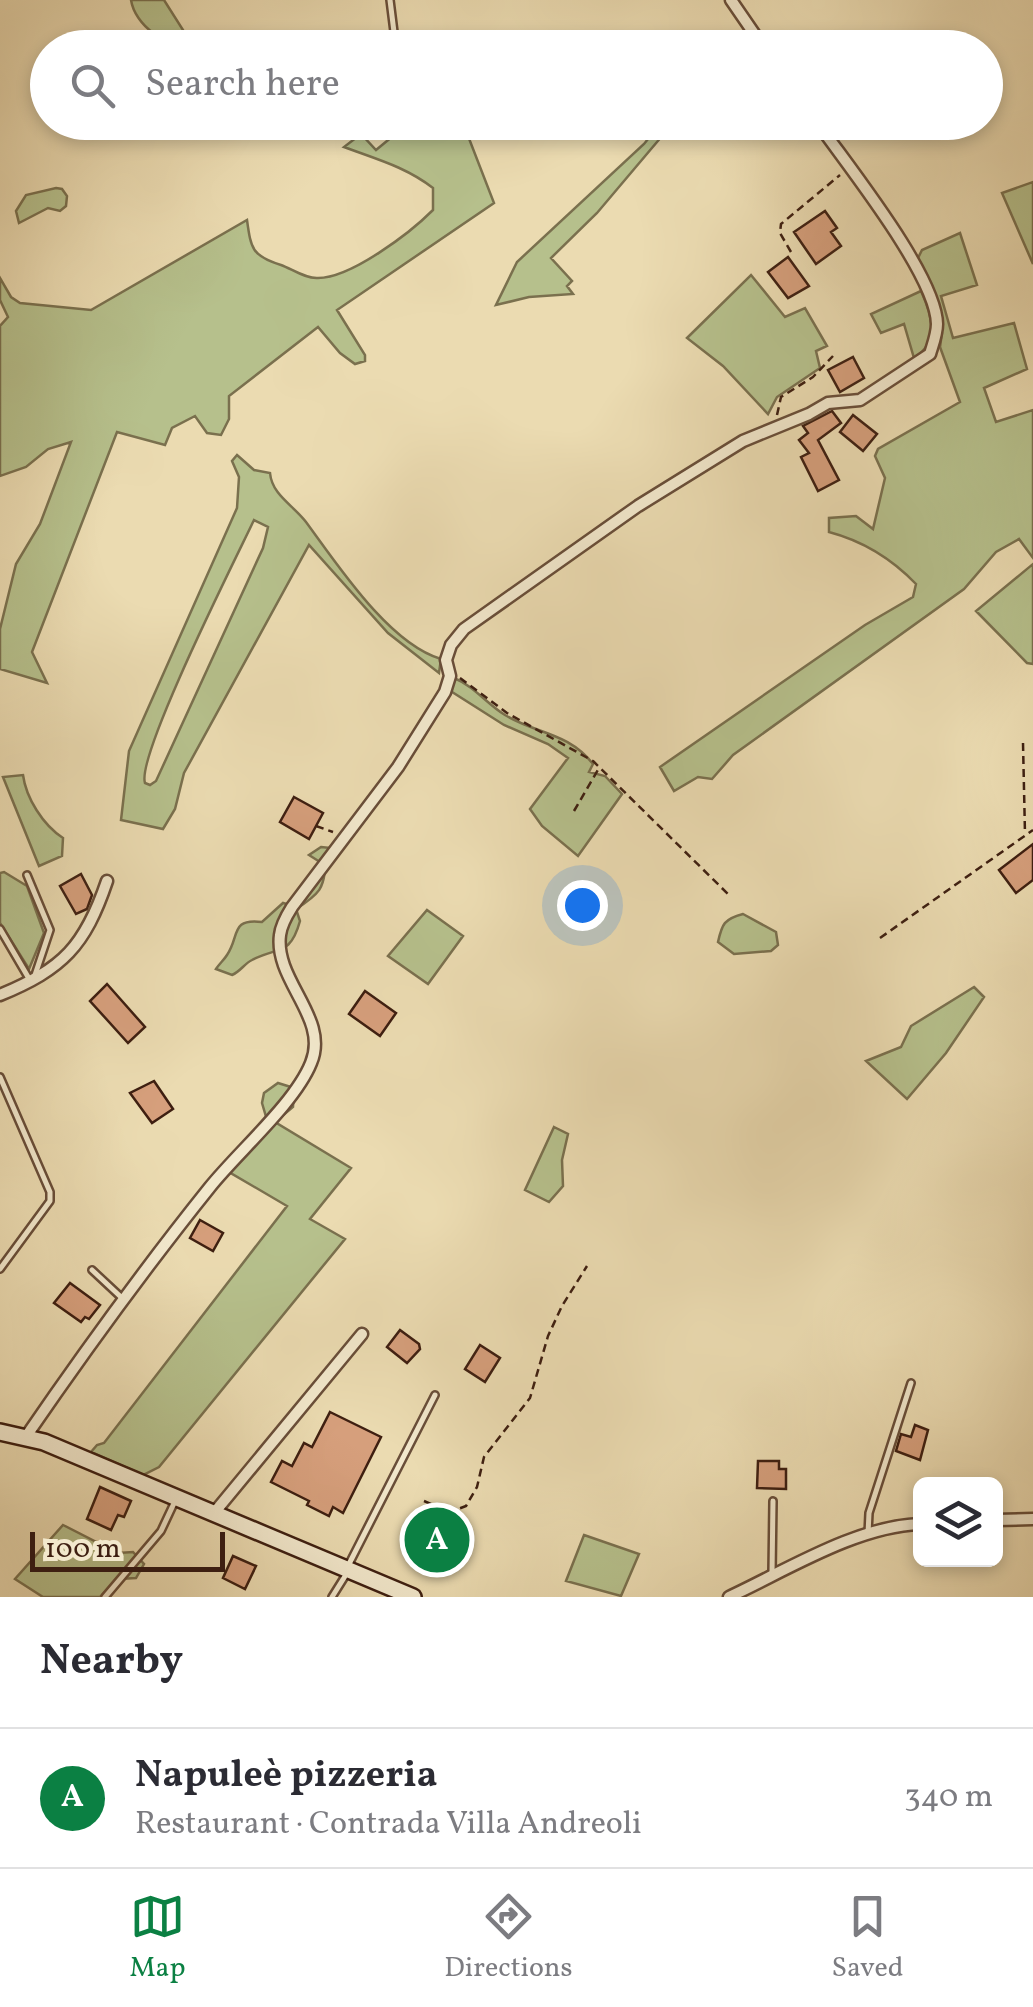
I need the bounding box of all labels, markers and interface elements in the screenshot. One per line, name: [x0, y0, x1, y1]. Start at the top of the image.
search box: [30, 30, 1003, 140]
icon: search: [65, 58, 120, 113]
text: Search here: [145, 59, 340, 112]
your location: [557, 880, 608, 931]
map controls: [913, 1477, 1003, 1567]
button: layers: [913, 1477, 1003, 1567]
pin: A: [404, 1502, 470, 1578]
scale bar: [30, 1527, 225, 1572]
text: 100 m: [45, 1530, 120, 1569]
text: Nearby: [40, 1633, 183, 1692]
text: Napuleè pizzeria: [135, 1750, 437, 1803]
text: A: [61, 1776, 84, 1820]
text: 340 m: [904, 1776, 993, 1820]
text: Restaurant · Contrada Villa Andreoli: [135, 1803, 642, 1847]
tab: Map: [129, 1889, 185, 1988]
tab: Directions: [444, 1889, 573, 1988]
tab: Saved: [831, 1889, 904, 1988]

